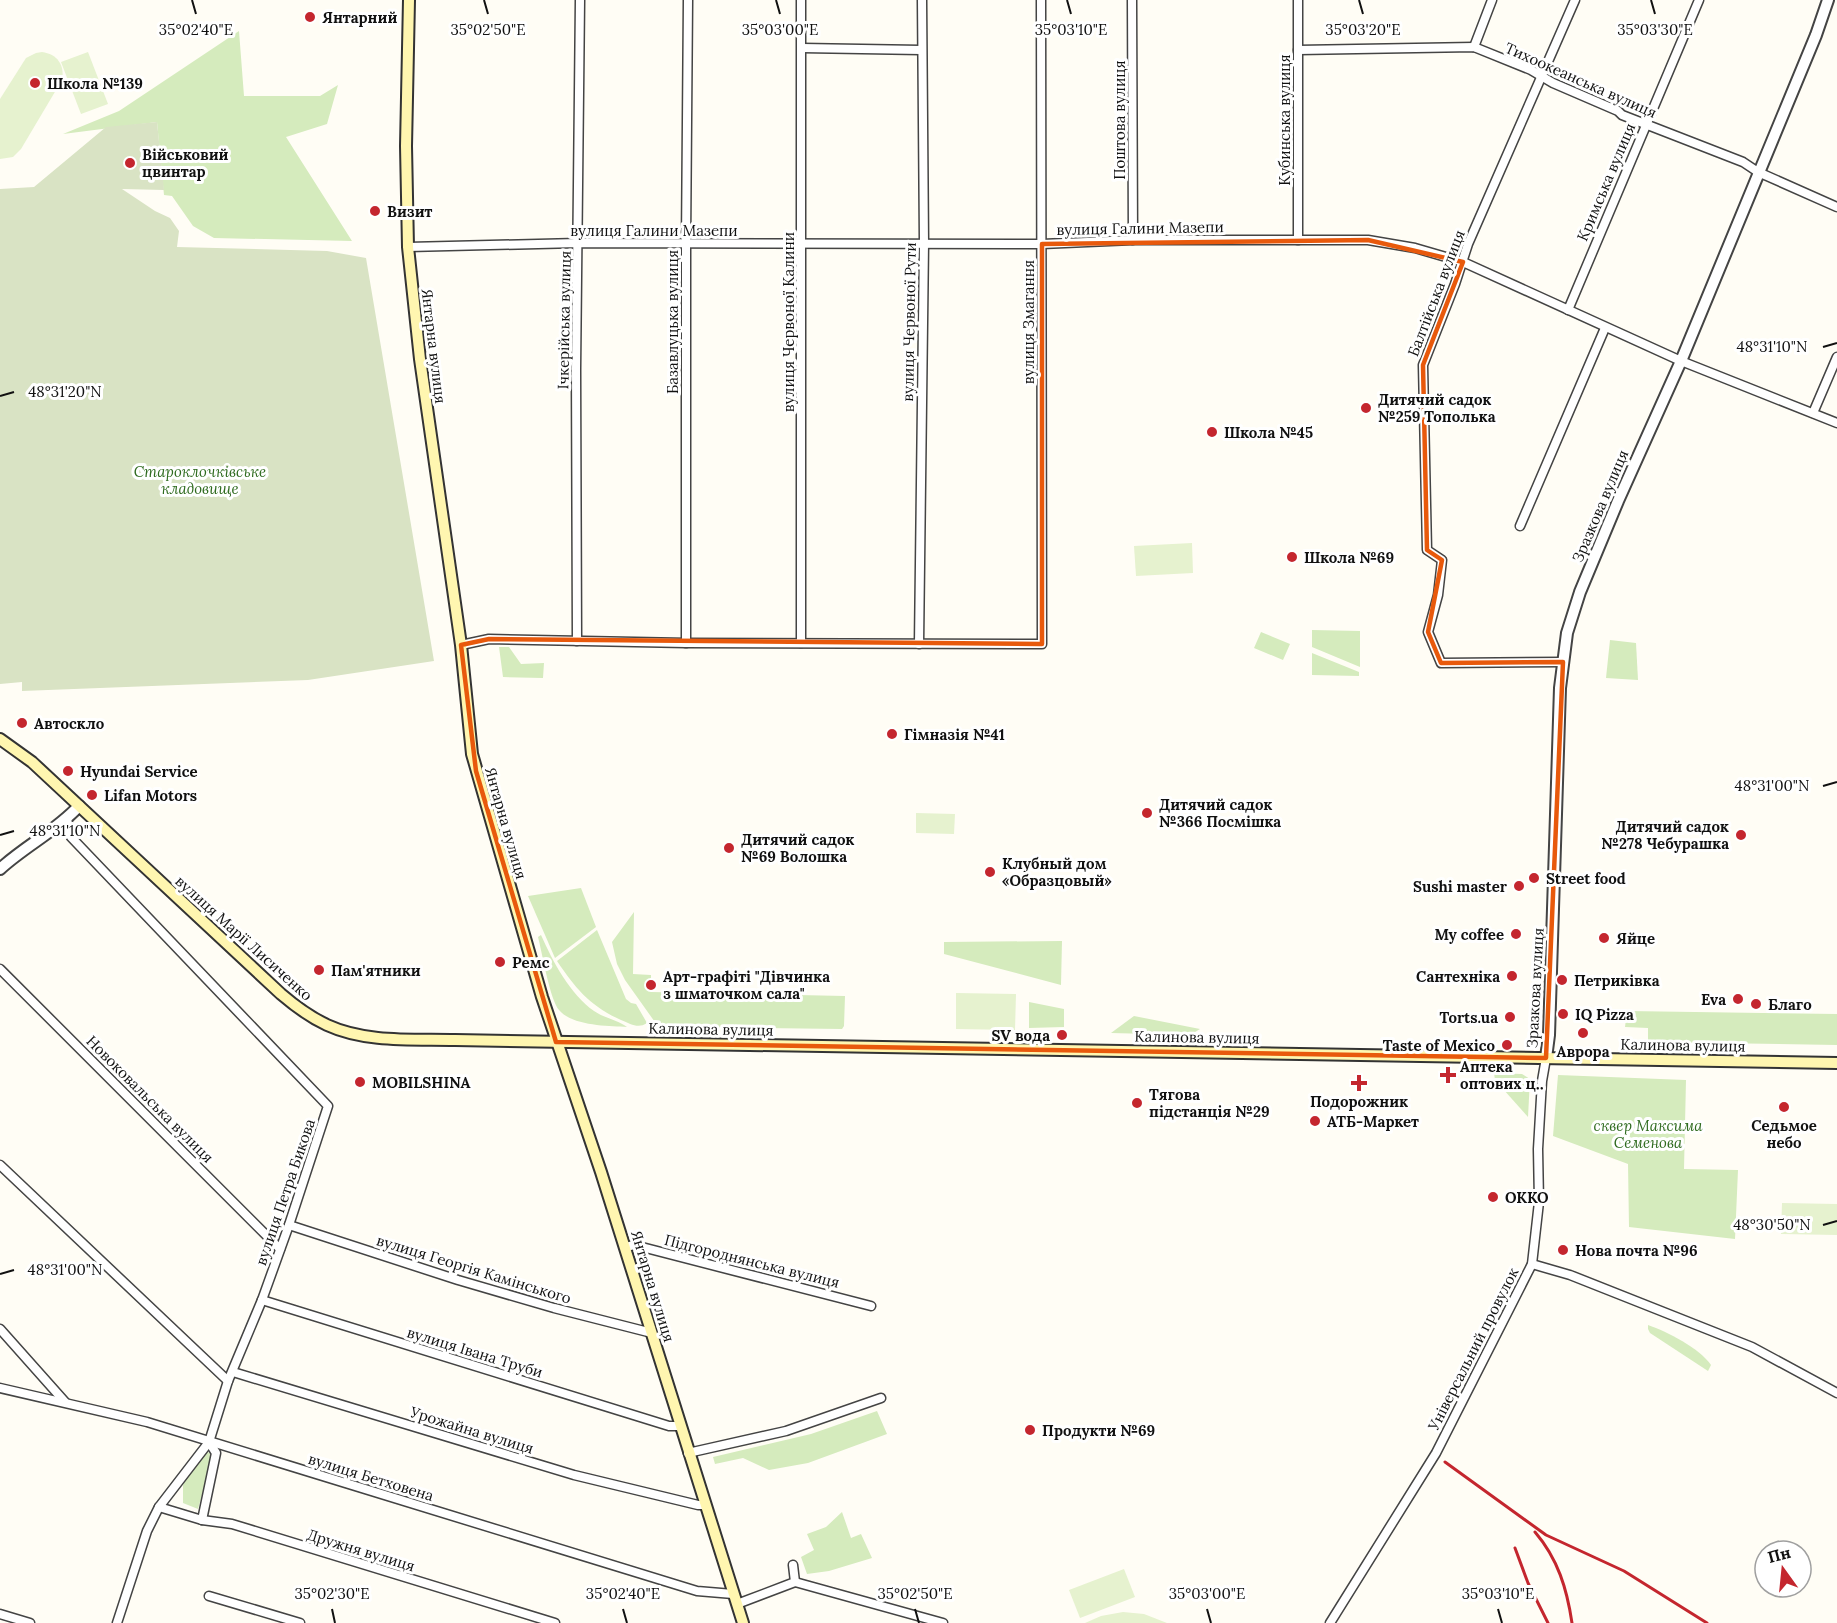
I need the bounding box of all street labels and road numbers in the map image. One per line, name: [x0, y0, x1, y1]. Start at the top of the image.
street label: Тихоокеанська вулиця: [1502, 38, 1660, 122]
street label: Кубинська вулиця: [1275, 54, 1294, 186]
street label: Поштова вулиця: [1110, 60, 1129, 180]
street label: Кримська вулиця: [1573, 120, 1639, 244]
street label: вулиця Галини Мазепи: [1056, 217, 1224, 239]
street label: вулиця Галини Мазепи: [570, 221, 738, 240]
street label: Балтійська вулиця: [1403, 227, 1469, 359]
street label: вулиця Червоної Калини: [779, 232, 798, 412]
street label: вулиця Червоної Рути: [898, 242, 920, 402]
street label: Ічкерійська вулиця: [553, 250, 575, 390]
street label: Базавлуцька вулиця: [663, 250, 682, 394]
street label: вулиця Змагання: [1019, 260, 1038, 384]
street label: Янтарна вулиця: [418, 287, 450, 405]
street label: Зразкова вулиця: [1568, 447, 1632, 565]
street label: Янтарна вулиця: [481, 765, 531, 881]
street label: вулиця Марії Лисиченко: [172, 871, 317, 1005]
street label: Зразкова вулиця: [1522, 927, 1548, 1049]
street label: Калинова вулиця: [648, 1018, 774, 1040]
street label: Калинова вулиця: [1134, 1026, 1260, 1048]
street label: Новоковальська вулиця: [82, 1031, 218, 1167]
street label: Калинова вулиця: [1620, 1034, 1746, 1056]
street label: вулиця Петра Бикова: [251, 1116, 319, 1268]
street label: Янтарна вулиця: [627, 1228, 679, 1344]
street label: вулиця Георгія Камінського: [374, 1230, 574, 1308]
street label: Підгороднянська вулиця: [662, 1230, 842, 1292]
street label: Універсальний провулок: [1423, 1264, 1522, 1435]
street label: вулиця Івана Труби: [405, 1322, 545, 1382]
street label: Урожайна вулиця: [407, 1402, 536, 1458]
street label: вулиця Бетховена: [306, 1449, 436, 1505]
street label: Дружня вулиця: [305, 1525, 417, 1575]

